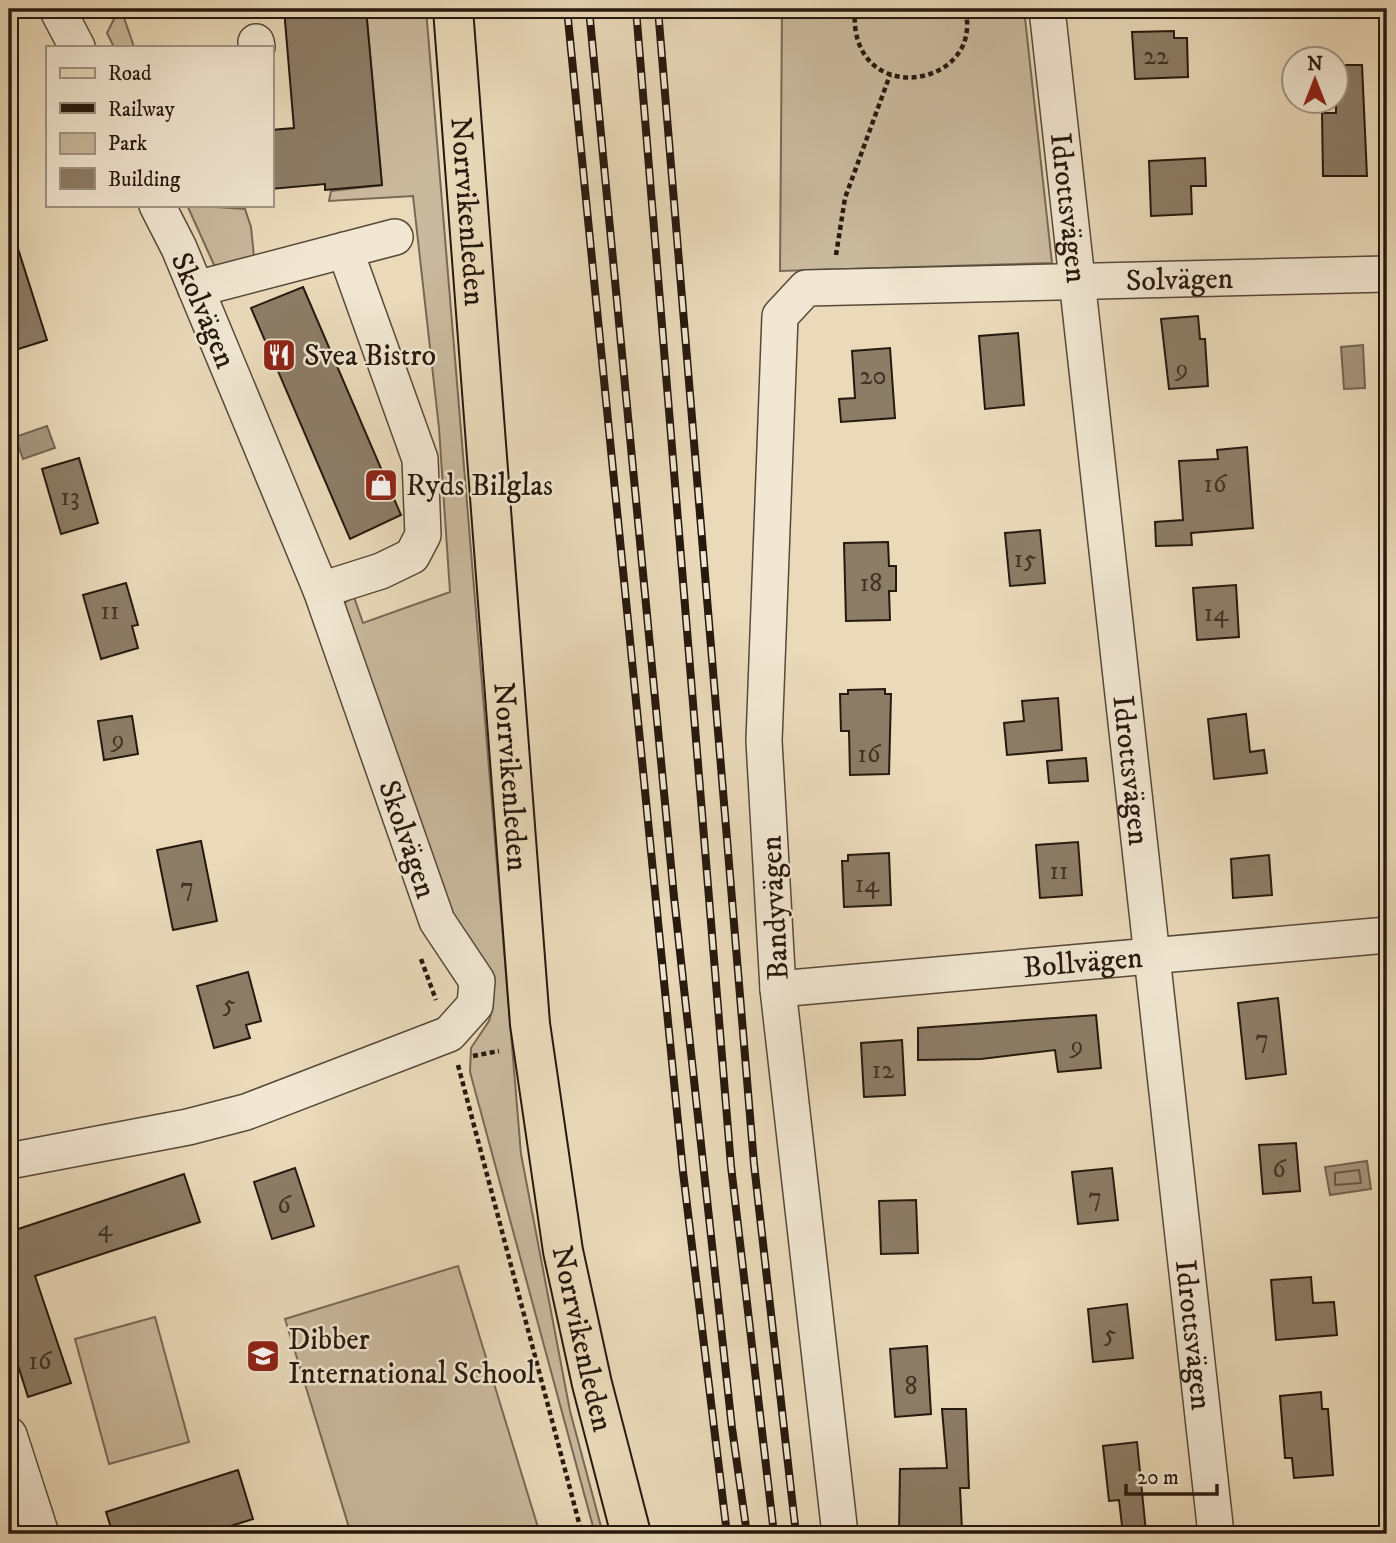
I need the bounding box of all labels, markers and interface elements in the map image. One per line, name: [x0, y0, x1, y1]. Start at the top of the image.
house number: 22: [1143, 40, 1169, 73]
legend: [46, 46, 273, 206]
north arrow: [1280, 46, 1350, 116]
text: N: [1307, 53, 1323, 76]
text: Road: [108, 61, 152, 87]
text: Railway: [108, 97, 176, 123]
street label: Norrvikenleden: [441, 116, 492, 308]
text: Park: [108, 131, 148, 157]
street label: Idrottsvägen: [1041, 131, 1094, 285]
text: Building: [108, 167, 181, 193]
street label: Skolvägen: [162, 247, 244, 374]
street label: Solvägen: [1125, 261, 1234, 300]
restaurant icon: Svea Bistro: [260, 336, 298, 374]
place label: Svea Bistro: [304, 338, 436, 375]
house number: 9: [1174, 352, 1188, 385]
house number: 20: [860, 360, 886, 393]
shop icon: Ryds Bilglas: [362, 466, 400, 504]
place label: Ryds Bilglas: [406, 468, 553, 505]
house number: 16: [1204, 468, 1228, 501]
house number: 13: [60, 481, 80, 514]
house number: 15: [1014, 543, 1036, 576]
house number: 18: [860, 567, 882, 600]
house number: 11: [100, 595, 120, 628]
house number: 14: [1204, 597, 1229, 630]
street label: Norrvikenleden: [484, 681, 535, 873]
street label: Idrottsvägen: [1103, 694, 1157, 848]
house number: 9: [110, 723, 124, 756]
house number: 16: [858, 738, 882, 771]
street label: Skolvägen: [369, 776, 444, 904]
street label: Bandyvägen: [753, 834, 798, 981]
house number: 11: [1049, 855, 1069, 888]
house number: 14: [855, 868, 880, 901]
house number: 7: [180, 871, 194, 904]
street label: Bollvägen: [1022, 940, 1145, 987]
house number: 5: [223, 988, 236, 1021]
house number: 7: [1255, 1023, 1269, 1056]
house number: 9: [1069, 1029, 1083, 1062]
house number: 12: [872, 1054, 894, 1087]
house number: 6: [1272, 1153, 1287, 1186]
house number: 7: [1088, 1181, 1102, 1214]
house number: 6: [277, 1189, 292, 1222]
house number: 4: [98, 1212, 114, 1245]
street label: Norrvikenleden: [542, 1242, 621, 1436]
street label: Idrottsvägen: [1166, 1258, 1219, 1412]
house number: 5: [1104, 1318, 1117, 1351]
place label: Dibber International School: [288, 1322, 536, 1393]
school or university icon: Dibber International School: [244, 1337, 282, 1375]
house number: 16: [29, 1345, 53, 1378]
house number: 8: [904, 1370, 918, 1403]
scale bar: [1126, 1452, 1218, 1496]
text: 20 m: [1137, 1465, 1179, 1491]

